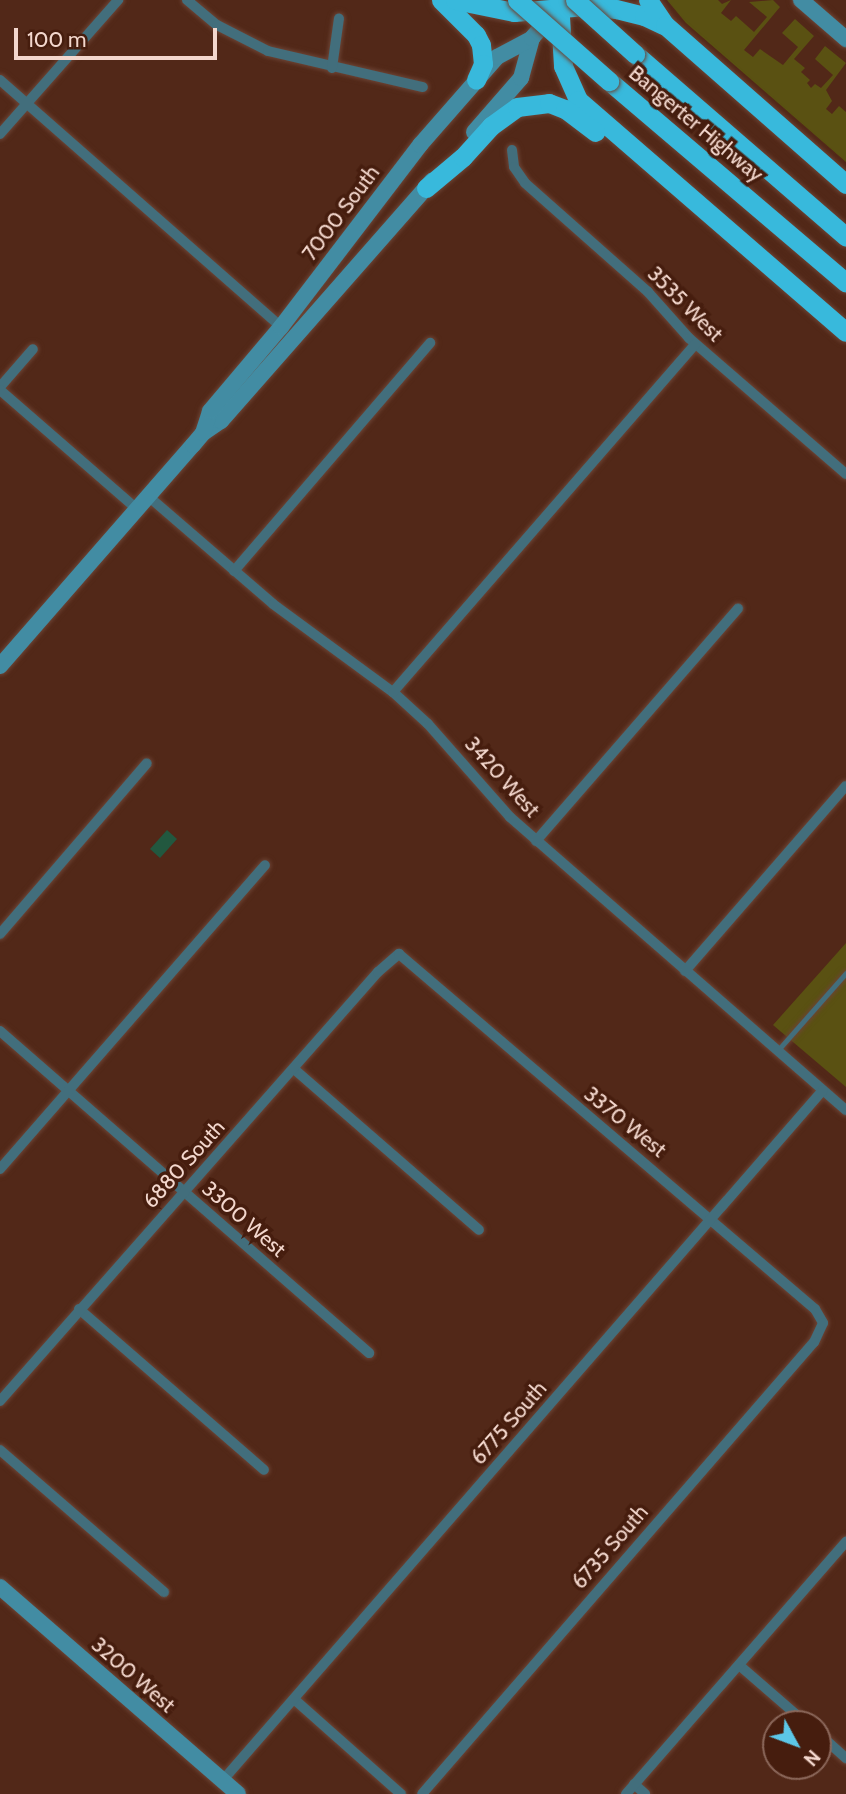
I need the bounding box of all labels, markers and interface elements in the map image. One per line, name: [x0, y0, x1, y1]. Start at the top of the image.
scale bar: [18, 14, 220, 58]
text: 100 m: [27, 27, 86, 52]
street label: Bangerter Highway: [624, 61, 768, 187]
street label: 7000 South: [297, 161, 385, 265]
street label: 3535 West: [642, 261, 728, 347]
street label: 3420 West: [459, 732, 545, 822]
street label: 3370 West: [579, 1081, 671, 1163]
street label: 6880 South: [138, 1115, 230, 1213]
street label: 3300 West: [197, 1176, 291, 1262]
street label: 6775 South: [466, 1376, 552, 1470]
street label: 6735 South: [567, 1500, 653, 1594]
street label: 3200 West: [86, 1632, 180, 1718]
north arrow: [762, 1710, 832, 1780]
text: N: [799, 1745, 825, 1770]

